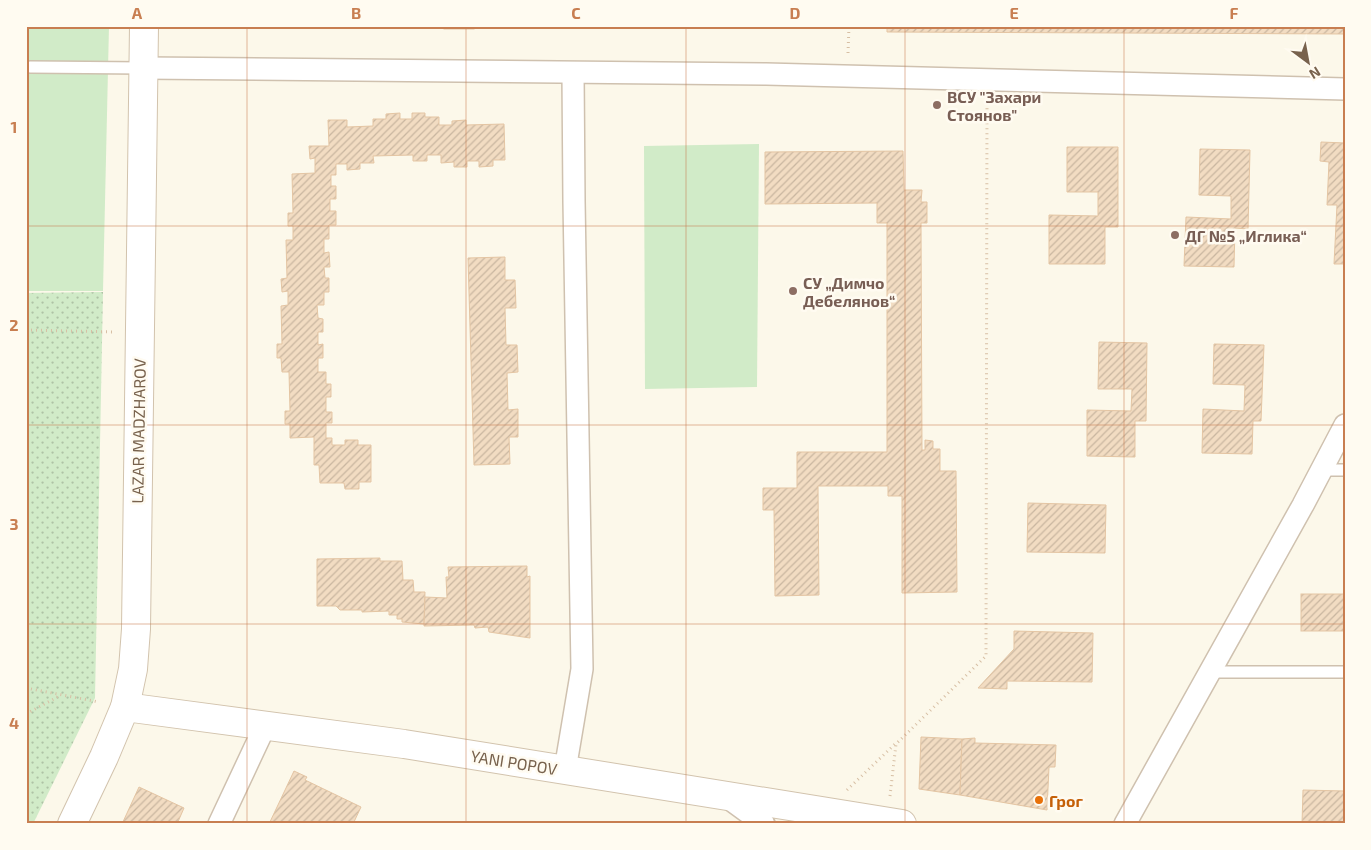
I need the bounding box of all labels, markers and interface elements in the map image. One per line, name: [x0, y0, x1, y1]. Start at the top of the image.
text: A: [132, 3, 143, 22]
text: B: [351, 3, 361, 22]
text: C: [571, 3, 581, 22]
text: D: [790, 3, 801, 22]
text: E: [1009, 3, 1019, 22]
text: F: [1230, 3, 1239, 22]
north arrow: [1284, 38, 1334, 88]
text: N: [1306, 64, 1324, 83]
place label: ВСУ "Захари Стоянов": [947, 87, 1041, 124]
marker: ВСУ "Захари Стоянов": [931, 99, 943, 111]
text: 1: [11, 117, 17, 136]
place label: ДГ №5 „Иглика“: [1185, 226, 1307, 245]
marker: ДГ №5 „Иглика“: [1169, 229, 1181, 241]
place label: СУ „Димчо Дебелянов“: [803, 273, 895, 310]
marker: СУ „Димчо Дебелянов“: [787, 285, 799, 297]
text: 2: [9, 315, 19, 334]
street label: LAZAR MADZHAROV: [127, 358, 149, 504]
text: 3: [9, 514, 19, 533]
text: 4: [9, 713, 19, 732]
street label: YANI POPOV: [469, 746, 559, 778]
place label: Грог: [1049, 791, 1083, 810]
marker: Грог: [1033, 794, 1045, 806]

